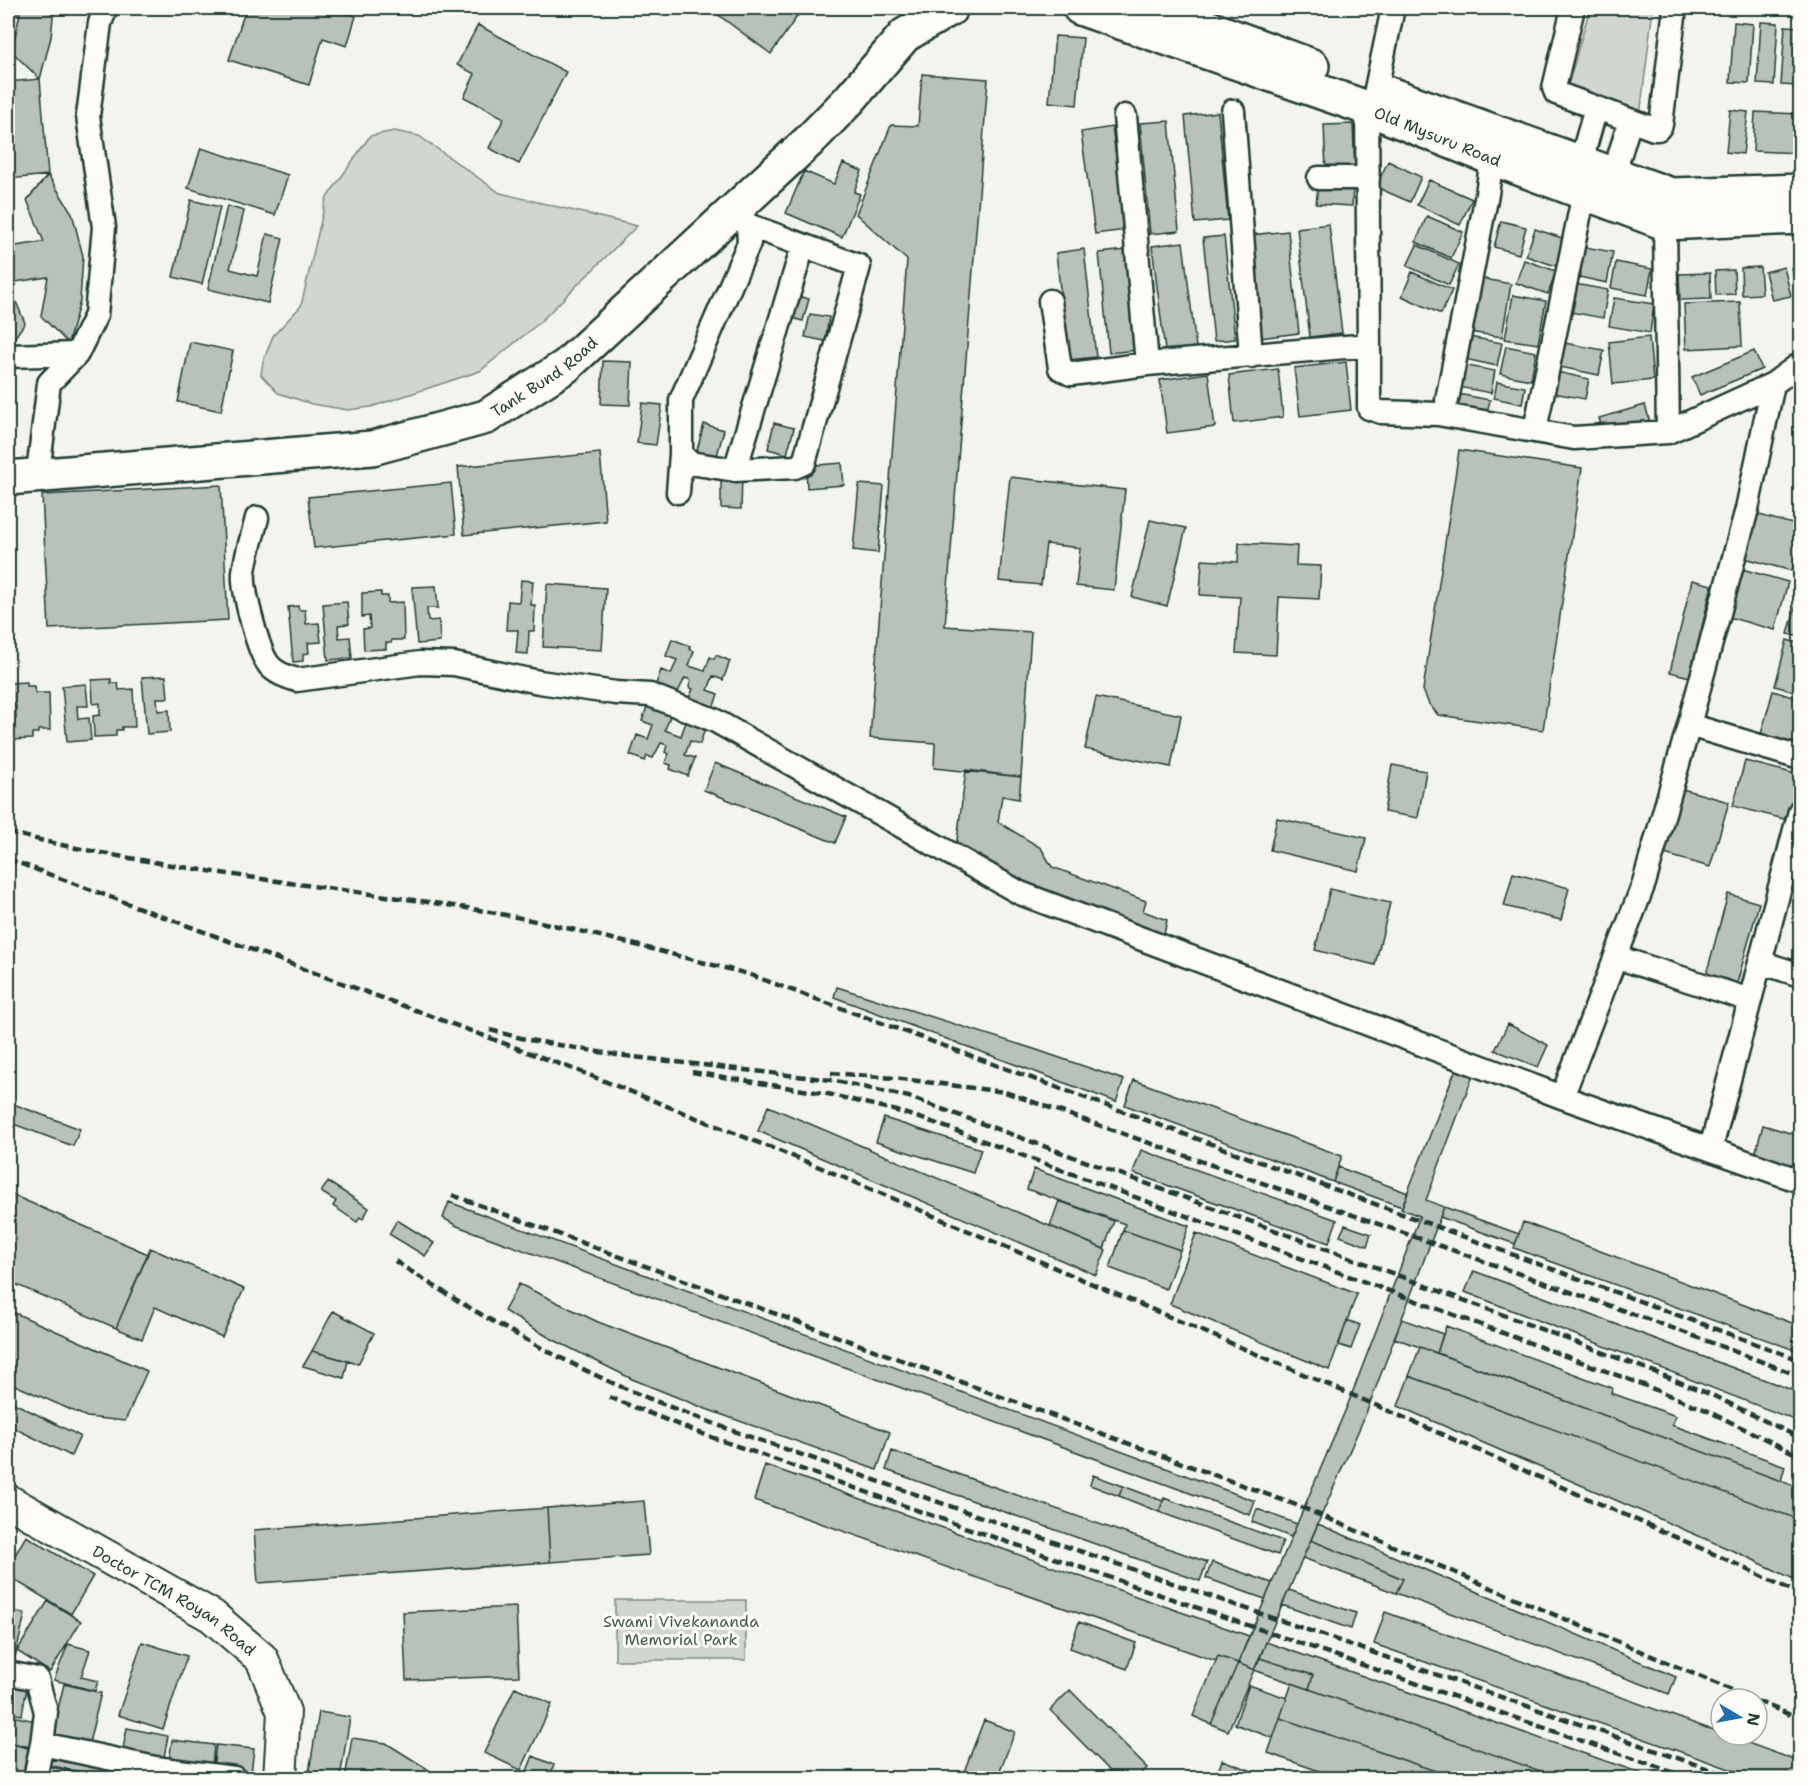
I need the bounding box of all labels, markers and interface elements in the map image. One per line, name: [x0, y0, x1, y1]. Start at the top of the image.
street label: Old Mysuru Road: [1371, 101, 1504, 171]
street label: Tank Bund Road: [487, 332, 602, 422]
street label: Doctor TCM Royan Road: [89, 1540, 261, 1660]
park label: Swami Vivekananda Memorial Park: [603, 1611, 759, 1650]
north arrow: [1709, 1687, 1769, 1747]
text: N: [1742, 1711, 1765, 1728]

